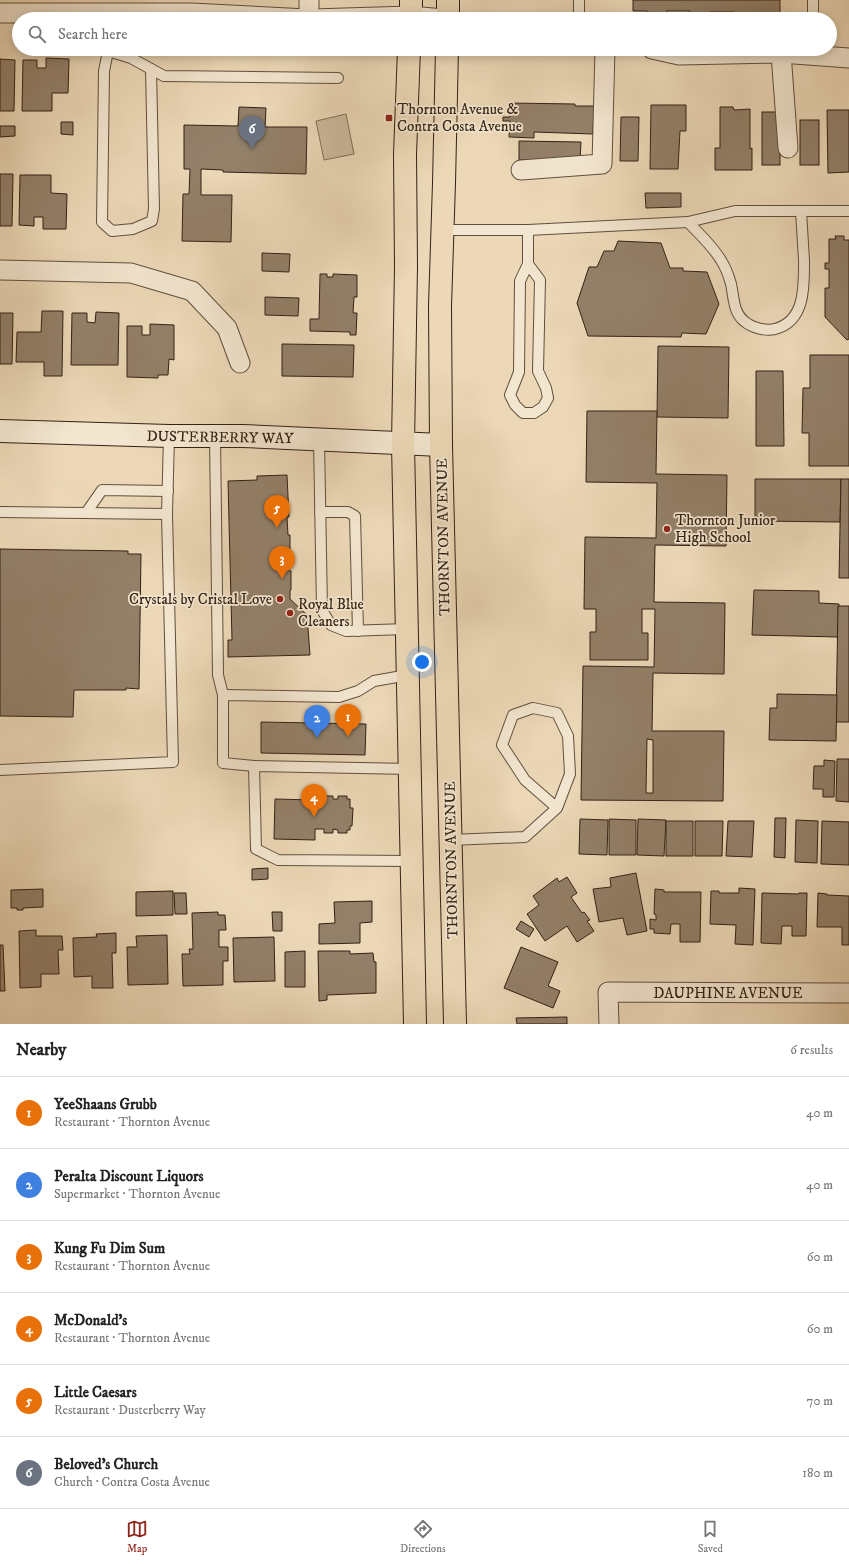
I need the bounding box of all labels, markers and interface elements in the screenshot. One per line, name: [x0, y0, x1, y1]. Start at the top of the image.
search box: [12, 12, 837, 56]
icon: search: [26, 23, 48, 45]
text: Search here: [58, 25, 127, 44]
place label: Thornton Avenue & Contra Costa Avenue: [397, 100, 522, 136]
marker: Thornton Avenue & Contra Costa Avenue: [384, 113, 394, 123]
pin: 6: [239, 116, 265, 149]
street label: DUSTERBERRY WAY: [146, 427, 294, 448]
street label: THORNTON AVENUE: [433, 458, 454, 616]
pin: 5: [264, 495, 290, 528]
place label: Thornton Junior High School: [675, 511, 776, 547]
marker: Thornton Junior High School: [662, 524, 672, 534]
pin: 3: [269, 546, 295, 579]
place label: Crystals by Cristal Love: [129, 590, 272, 609]
marker: Crystals by Cristal Love: [275, 594, 285, 604]
place label: Royal Blue Cleaners: [298, 595, 364, 631]
marker: Royal Blue Cleaners: [285, 608, 295, 618]
your location: [412, 652, 432, 672]
pin: 1: [335, 704, 361, 737]
pin: 2: [304, 705, 330, 738]
street label: THORNTON AVENUE: [441, 781, 462, 939]
pin: 4: [301, 784, 327, 817]
street label: DAUPHINE AVENUE: [653, 984, 803, 1003]
text: Nearby: [16, 1039, 66, 1061]
text: 6 results: [790, 1042, 833, 1058]
text: YeeShaans Grubb: [54, 1095, 157, 1114]
text: 1: [27, 1105, 31, 1121]
text: 40 m: [806, 1105, 833, 1121]
text: Restaurant · Thornton Avenue: [54, 1114, 210, 1130]
text: Peralta Discount Liquors: [54, 1167, 204, 1186]
text: 2: [26, 1177, 32, 1193]
text: 40 m: [806, 1177, 833, 1193]
text: Supermarket · Thornton Avenue: [54, 1186, 221, 1202]
text: Kung Fu Dim Sum: [54, 1239, 165, 1258]
text: 3: [27, 1249, 31, 1265]
text: 60 m: [807, 1249, 833, 1265]
text: Restaurant · Thornton Avenue: [54, 1258, 210, 1274]
text: McDonald's: [54, 1311, 127, 1330]
text: 4: [25, 1321, 33, 1337]
text: 60 m: [807, 1321, 833, 1337]
text: Restaurant · Thornton Avenue: [54, 1330, 210, 1346]
text: Little Caesars: [54, 1383, 137, 1402]
text: 5: [26, 1393, 32, 1409]
text: 70 m: [807, 1393, 833, 1409]
text: Restaurant · Dusterberry Way: [54, 1402, 206, 1418]
text: Beloved's Church: [54, 1455, 158, 1474]
text: 6: [26, 1465, 32, 1481]
text: 180 m: [802, 1465, 833, 1481]
text: Church · Contra Costa Avenue: [54, 1474, 210, 1490]
tab: Map: [126, 1518, 148, 1556]
tab: Directions: [400, 1518, 446, 1556]
tab: Saved: [698, 1518, 723, 1556]

